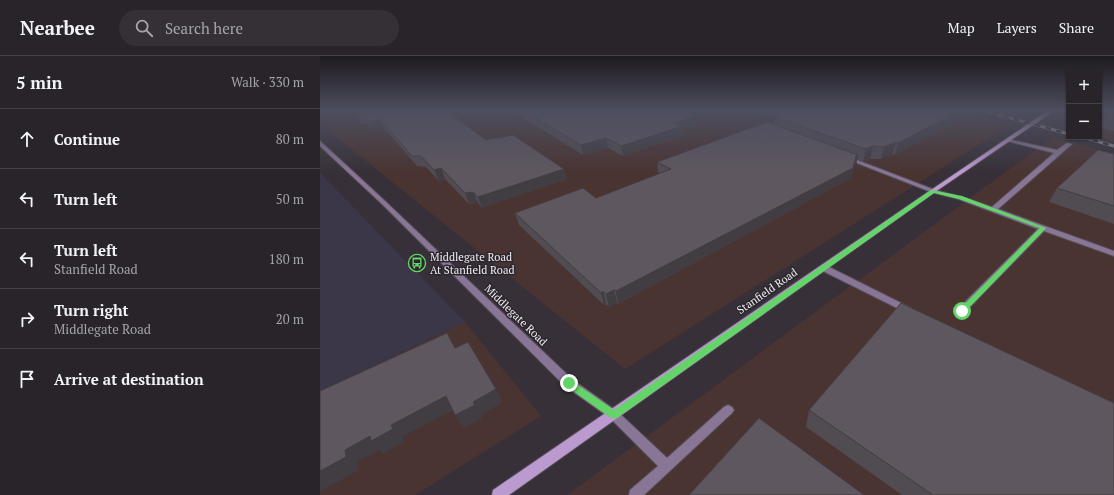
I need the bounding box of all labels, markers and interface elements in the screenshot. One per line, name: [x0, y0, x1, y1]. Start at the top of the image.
search box: [119, 10, 399, 46]
text: Nearbee: [20, 15, 95, 40]
icon: search: [133, 17, 155, 39]
text: Search here: [165, 18, 243, 38]
text: Map: [948, 18, 975, 37]
text: Layers: [997, 18, 1037, 37]
text: Share: [1059, 18, 1094, 37]
map controls: [1066, 68, 1102, 140]
button: +: [1066, 68, 1102, 104]
text: 5 min: [16, 71, 63, 94]
text: Walk · 330 m: [231, 73, 304, 91]
button: −: [1066, 104, 1102, 140]
icon: ahead: [16, 128, 38, 150]
text: Continue: [54, 129, 120, 149]
text: 80 m: [276, 130, 304, 148]
icon: left: [16, 188, 38, 210]
text: Turn left: [54, 189, 118, 209]
text: 50 m: [276, 190, 304, 208]
text: Turn left: [54, 240, 118, 260]
icon: left: [16, 248, 38, 270]
text: 180 m: [269, 250, 304, 268]
place label: Middlegate Road At Stanfield Road: [430, 250, 515, 277]
bus stop icon: Middlegate Road At Stanfield Road: [407, 253, 427, 273]
text: Stanfield Road: [54, 260, 138, 278]
street label: Stanfield Road: [734, 265, 800, 317]
street label: Middlegate Road: [482, 281, 550, 349]
text: Turn right: [54, 300, 129, 320]
route start: [953, 302, 971, 320]
icon: right: [16, 308, 38, 330]
text: 20 m: [276, 310, 304, 328]
text: Middlegate Road: [54, 320, 151, 338]
icon: arrive: [16, 368, 38, 390]
text: Arrive at destination: [54, 369, 204, 389]
route end: [560, 374, 578, 392]

